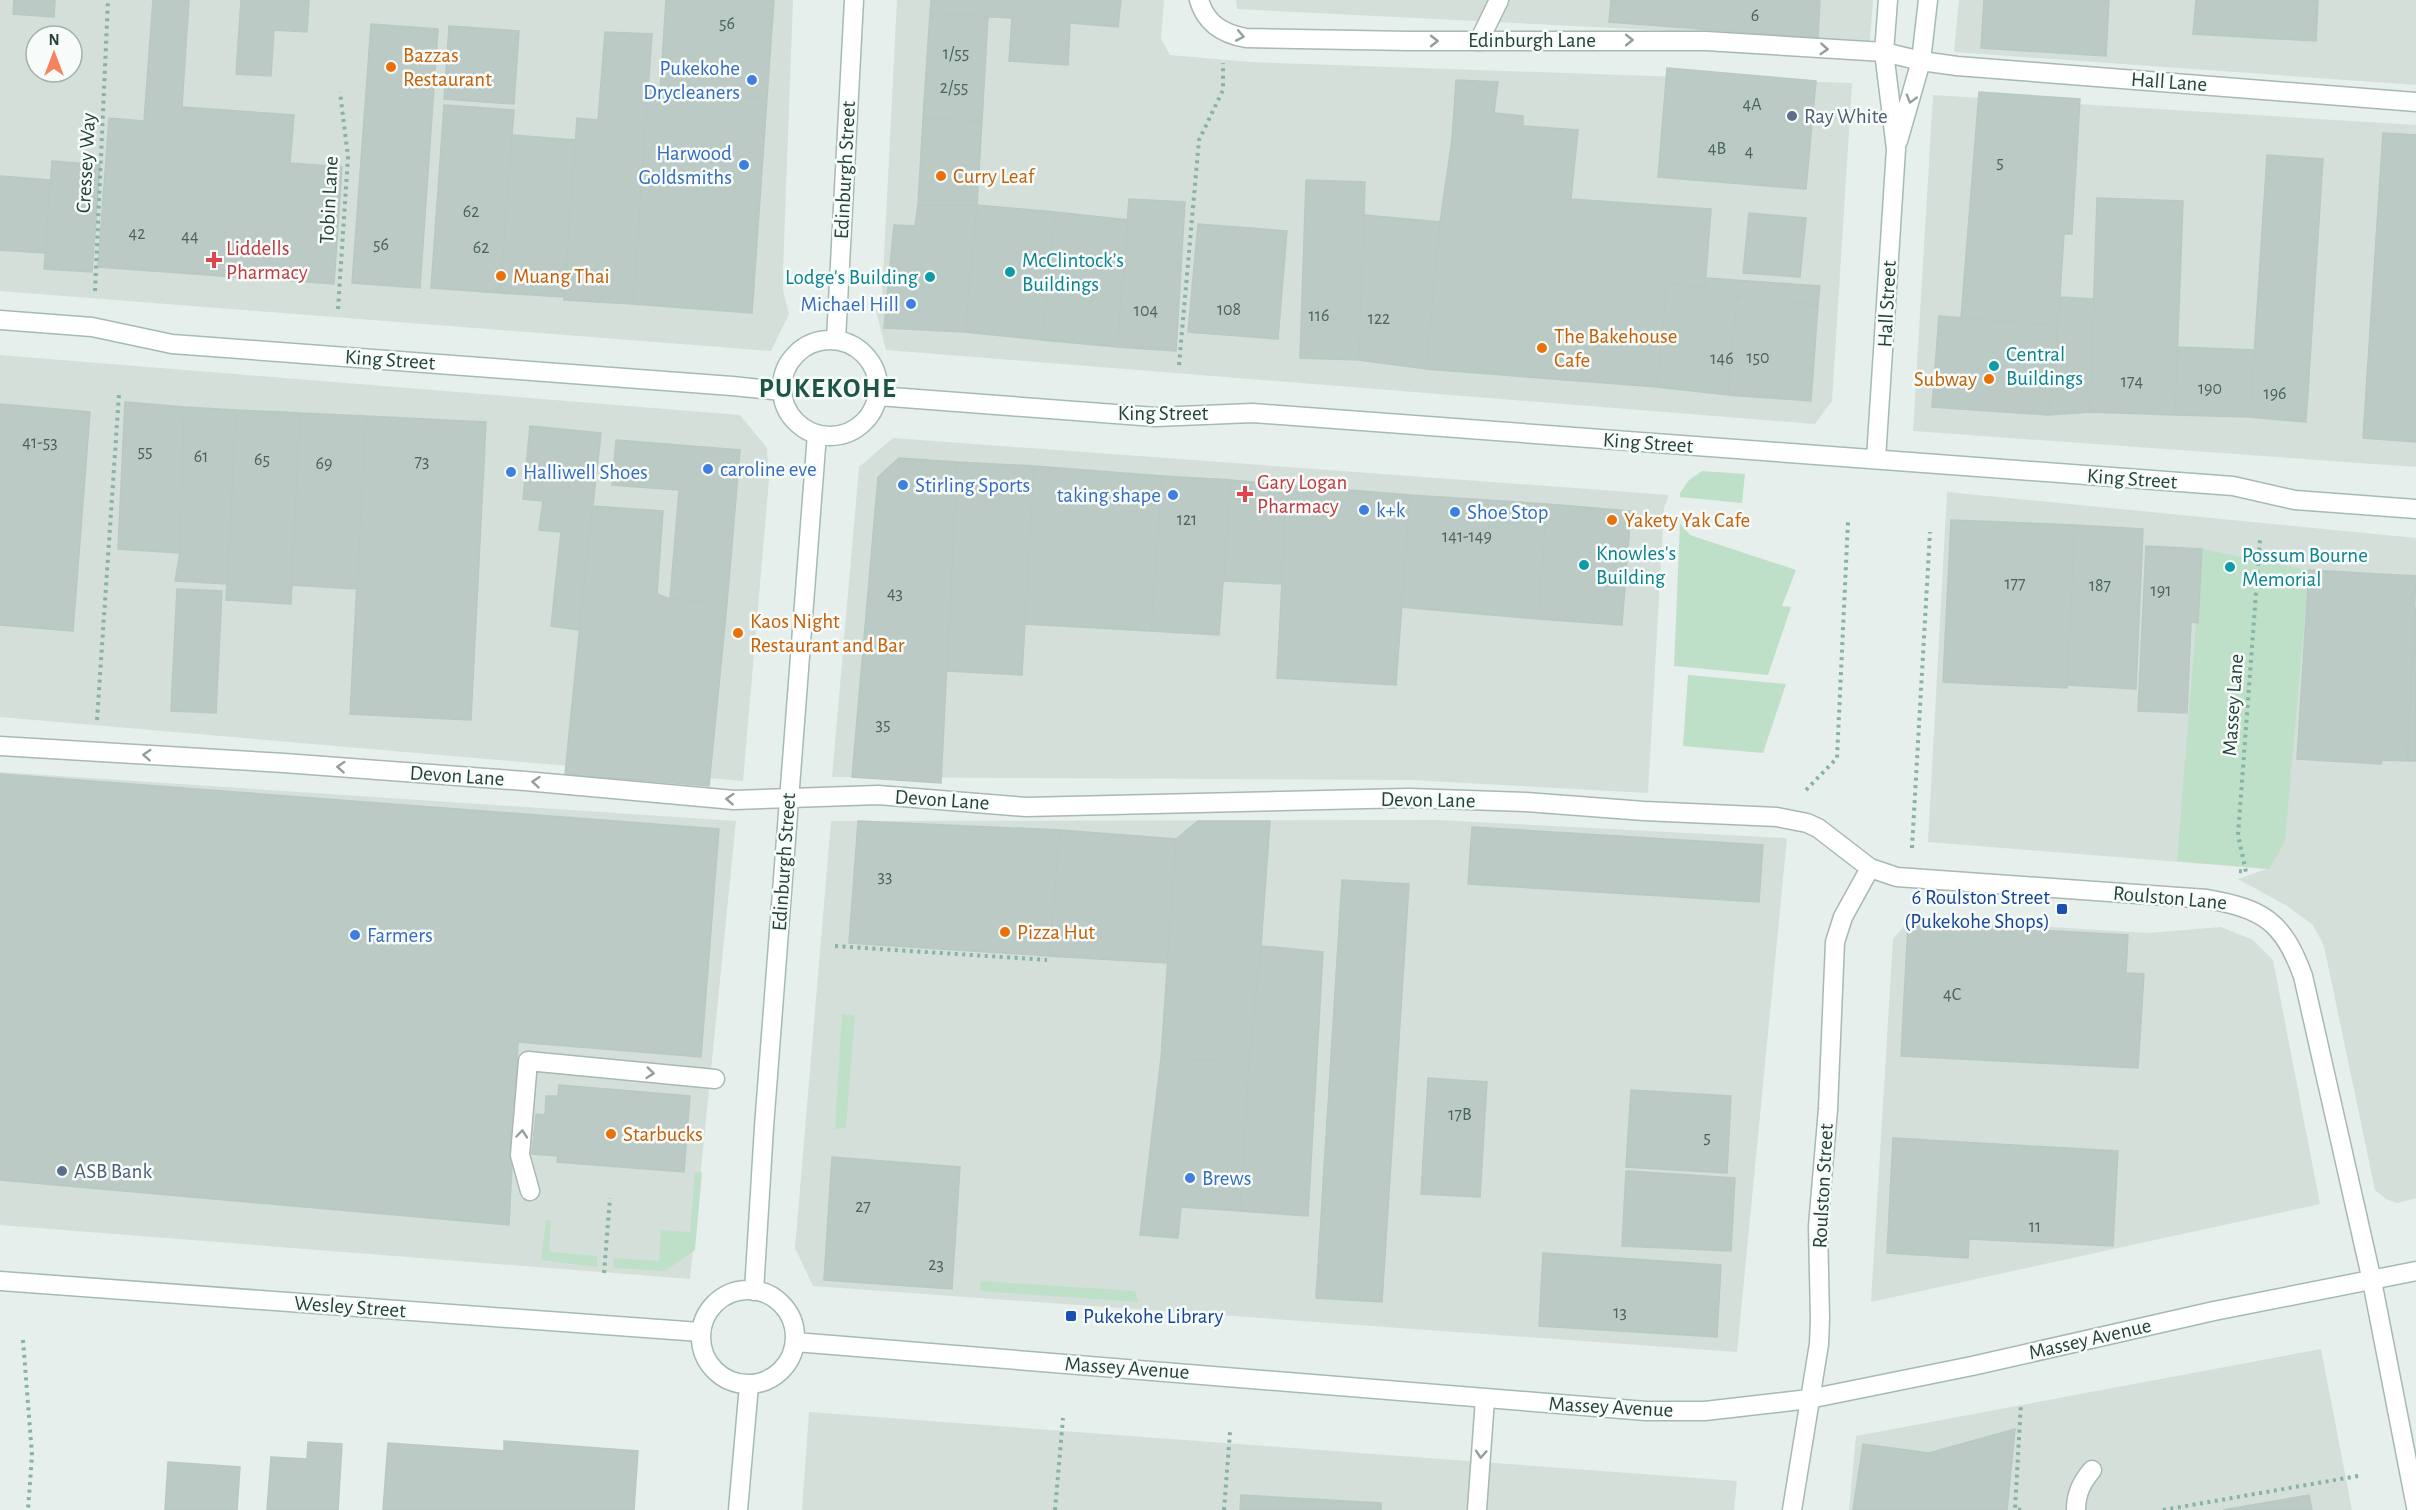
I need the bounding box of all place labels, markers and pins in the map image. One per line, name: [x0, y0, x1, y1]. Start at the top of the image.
place label: Bazzas Restaurant: [403, 45, 492, 90]
place label: Pukekohe Drycleaners: [643, 58, 740, 103]
marker: Bazzas Restaurant: [384, 60, 398, 74]
marker: Pukekohe Drycleaners: [745, 73, 759, 87]
place label: Ray White: [1804, 106, 1888, 127]
marker: Ray White: [1785, 109, 1799, 123]
place label: Harwood Goldsmiths: [638, 143, 732, 188]
marker: Harwood Goldsmiths: [737, 158, 751, 172]
place label: Curry Leaf: [953, 166, 1036, 187]
marker: Curry Leaf: [934, 169, 948, 183]
place label: Liddells Pharmacy: [226, 238, 308, 283]
place label: McClintock’s Buildings: [1022, 250, 1124, 295]
marker: Liddells Pharmacy: [207, 253, 221, 267]
marker: McClintock’s Buildings: [1003, 265, 1017, 279]
place label: Muang Thai: [513, 266, 610, 287]
place label: Lodge's Building: [785, 267, 919, 288]
marker: Muang Thai: [494, 269, 508, 283]
marker: Lodge's Building: [923, 270, 937, 284]
place label: Michael Hill: [801, 294, 899, 315]
marker: Michael Hill: [904, 297, 918, 311]
place label: The Bakehouse Cafe: [1554, 326, 1677, 371]
marker: The Bakehouse Cafe: [1535, 341, 1549, 355]
place label: Central Buildings: [2006, 344, 2083, 389]
marker: Central Buildings: [1987, 359, 2001, 373]
place label: Subway: [1914, 369, 1977, 390]
marker: Subway: [1982, 372, 1996, 386]
place label: caroline eve: [720, 459, 817, 480]
place label: Halliwell Shoes: [523, 462, 648, 483]
marker: caroline eve: [701, 462, 715, 476]
marker: Halliwell Shoes: [504, 465, 518, 479]
place label: Gary Logan Pharmacy: [1257, 472, 1347, 517]
place label: Stirling Sports: [915, 475, 1030, 496]
marker: Stirling Sports: [896, 478, 910, 492]
place label: taking shape: [1057, 485, 1161, 506]
marker: Gary Logan Pharmacy: [1238, 487, 1252, 501]
marker: taking shape: [1166, 488, 1180, 502]
place label: k+k: [1376, 500, 1406, 521]
place label: Shoe Stop: [1467, 502, 1548, 523]
marker: k+k: [1357, 503, 1371, 517]
marker: Shoe Stop: [1448, 505, 1462, 519]
place label: Yakety Yak Cafe: [1624, 510, 1750, 531]
marker: Yakety Yak Cafe: [1605, 513, 1619, 527]
place label: Knowles's Building: [1596, 543, 1676, 588]
place label: Possum Bourne Memorial: [2242, 545, 2368, 590]
marker: Knowles's Building: [1577, 558, 1591, 572]
marker: Possum Bourne Memorial: [2223, 560, 2237, 574]
place label: Kaos Night Restaurant and Bar: [750, 611, 905, 656]
marker: Kaos Night Restaurant and Bar: [731, 626, 745, 640]
place label: 6 Roulston Street (Pukekohe Shops): [1904, 887, 2050, 932]
marker: 6 Roulston Street (Pukekohe Shops): [2055, 902, 2069, 916]
place label: Pizza Hut: [1017, 922, 1095, 943]
place label: Farmers: [367, 925, 433, 946]
marker: Pizza Hut: [998, 925, 1012, 939]
marker: Farmers: [348, 928, 362, 942]
place label: Starbucks: [623, 1124, 703, 1145]
marker: Starbucks: [604, 1127, 618, 1141]
place label: ASB Bank: [74, 1161, 152, 1182]
marker: ASB Bank: [55, 1164, 69, 1178]
place label: Brews: [1202, 1168, 1251, 1189]
marker: Brews: [1183, 1171, 1197, 1185]
place label: Pukekohe Library: [1083, 1306, 1223, 1327]
marker: Pukekohe Library: [1064, 1309, 1078, 1323]

